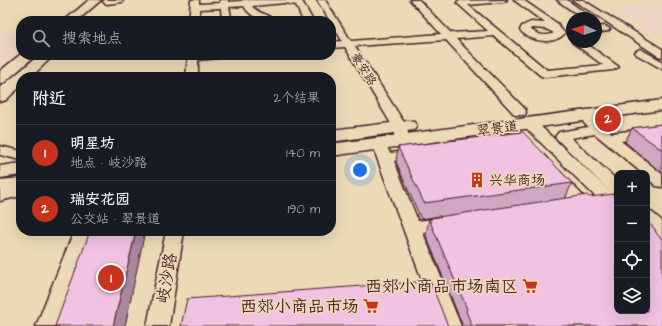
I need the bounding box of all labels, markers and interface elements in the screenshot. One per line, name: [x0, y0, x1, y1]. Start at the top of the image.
north arrow: [566, 12, 602, 48]
search box: [16, 16, 336, 60]
icon: search: [30, 27, 52, 49]
text: 搜索地点: [62, 28, 122, 49]
street label: 豪安路: [347, 49, 380, 89]
text: 附近: [32, 87, 66, 111]
text: 2个结果: [274, 89, 320, 107]
pin: 2: [595, 104, 621, 134]
street label: 翠景道: [475, 116, 519, 142]
text: 明星坊: [70, 133, 115, 154]
text: 1: [44, 144, 46, 162]
text: 140 m: [286, 144, 320, 162]
text: 地点 · 岐沙路: [70, 154, 147, 172]
your location: [350, 160, 370, 180]
map controls: [614, 170, 650, 314]
button: +: [614, 170, 650, 206]
building icon: 兴华商场: [468, 171, 486, 189]
place label: 兴华商场: [489, 171, 545, 191]
text: 瑞安花园: [70, 189, 130, 210]
text: 2: [41, 200, 49, 218]
text: 190 m: [287, 200, 320, 218]
button: −: [614, 206, 650, 242]
text: 公交站 · 翠景道: [70, 210, 160, 228]
button: locate: [614, 242, 650, 278]
street label: 岐沙路: [151, 251, 183, 305]
pin: 1: [98, 263, 124, 293]
place label: 西郊小商品市场南区: [365, 275, 518, 299]
supermarket icon: 西郊小商品市场南区: [521, 277, 539, 295]
button: layers: [614, 278, 650, 314]
place label: 西郊小商品市场: [240, 295, 359, 319]
supermarket icon: 西郊小商品市场: [362, 297, 380, 315]

